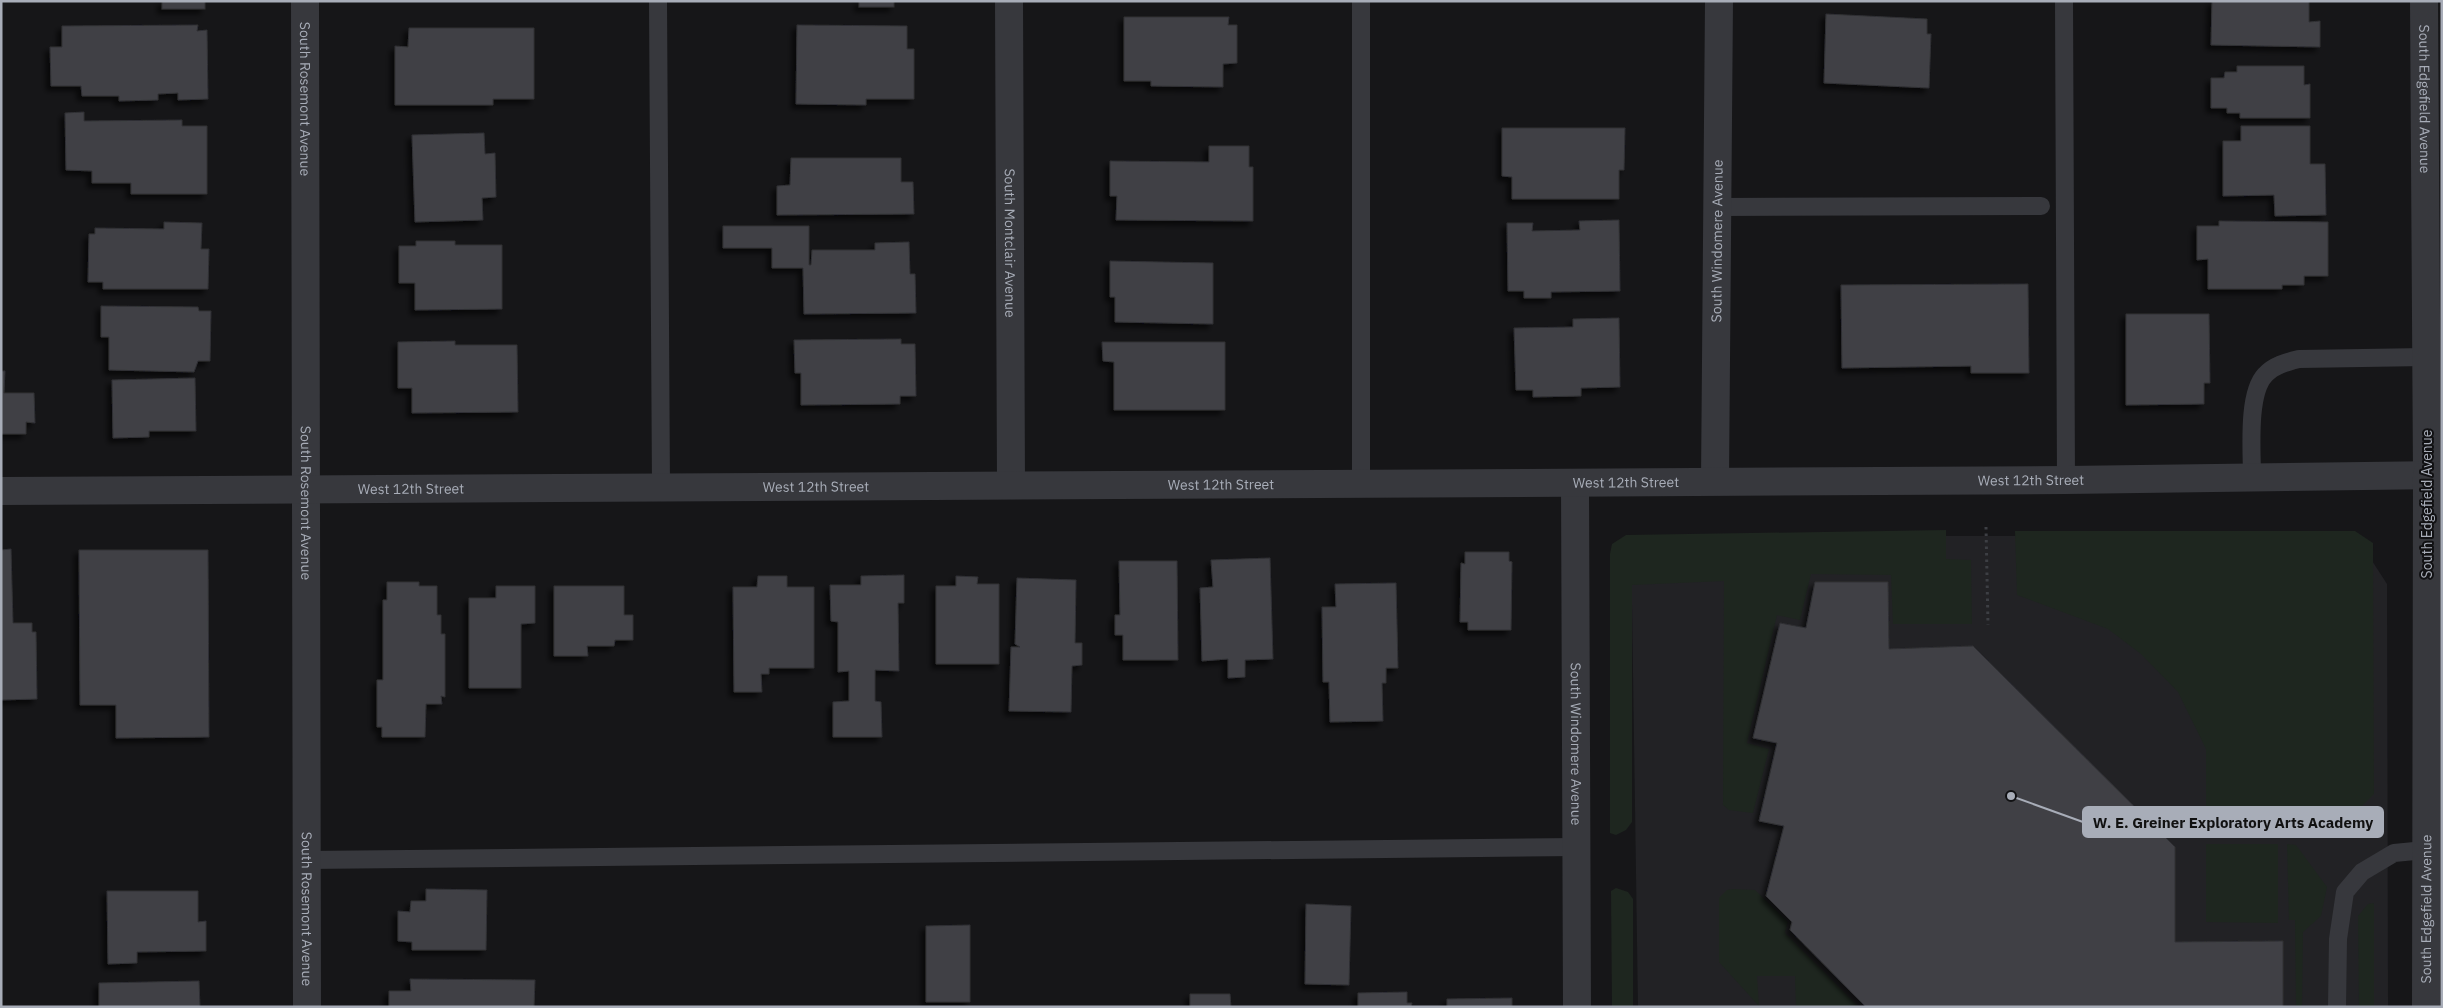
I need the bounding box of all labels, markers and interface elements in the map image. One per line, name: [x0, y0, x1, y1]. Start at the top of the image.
street label: South Rosemont Avenue: [296, 22, 314, 176]
street label: South Edgefield Avenue: [2415, 24, 2434, 174]
street label: South Windomere Avenue: [1707, 159, 1727, 322]
street label: South Montclair Avenue: [1001, 168, 1019, 318]
street label: South Rosemont Avenue: [297, 426, 315, 580]
street label: South Edgefield Avenue: [2418, 429, 2436, 578]
street label: West 12th Street: [1978, 471, 2084, 489]
street label: West 12th Street: [1573, 473, 1679, 492]
street label: West 12th Street: [1168, 475, 1274, 494]
street label: West 12th Street: [763, 477, 869, 496]
street label: West 12th Street: [358, 480, 464, 498]
street label: South Windomere Avenue: [1567, 663, 1585, 826]
callout: W. E. Greiner Exploratory Arts Academy: [2083, 807, 2383, 837]
text: W. E. Greiner Exploratory Arts Academy: [2093, 813, 2373, 832]
street label: South Rosemont Avenue: [298, 832, 316, 986]
street label: South Edgefield Avenue: [2417, 834, 2435, 983]

